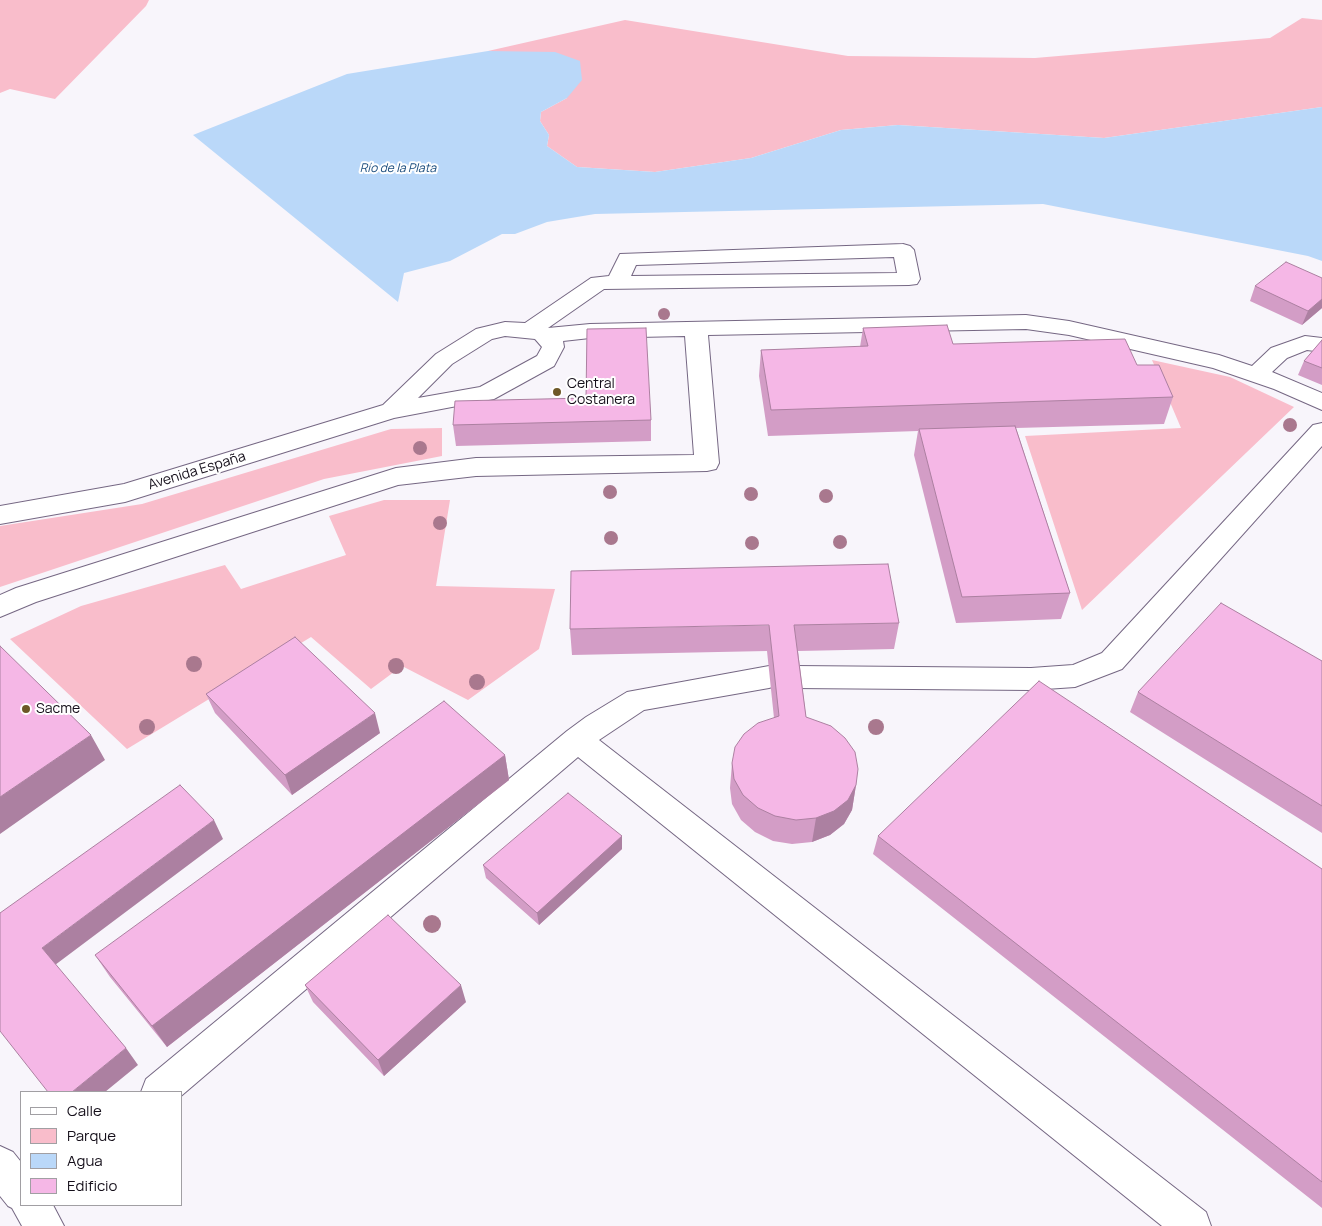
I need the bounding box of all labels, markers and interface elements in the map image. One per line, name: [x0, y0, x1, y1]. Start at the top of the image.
water label: Río de la Plata: [360, 162, 436, 176]
place label: Central Costanera: [567, 376, 635, 408]
marker: Central Costanera: [551, 386, 563, 398]
street label: Avenida España: [146, 448, 248, 494]
place label: Sacme: [36, 701, 80, 717]
marker: Sacme: [20, 703, 32, 715]
legend: [20, 1091, 182, 1206]
text: Calle: [67, 1100, 102, 1121]
text: Parque: [67, 1125, 116, 1146]
text: Agua: [67, 1150, 103, 1171]
text: Edificio: [67, 1175, 117, 1196]

